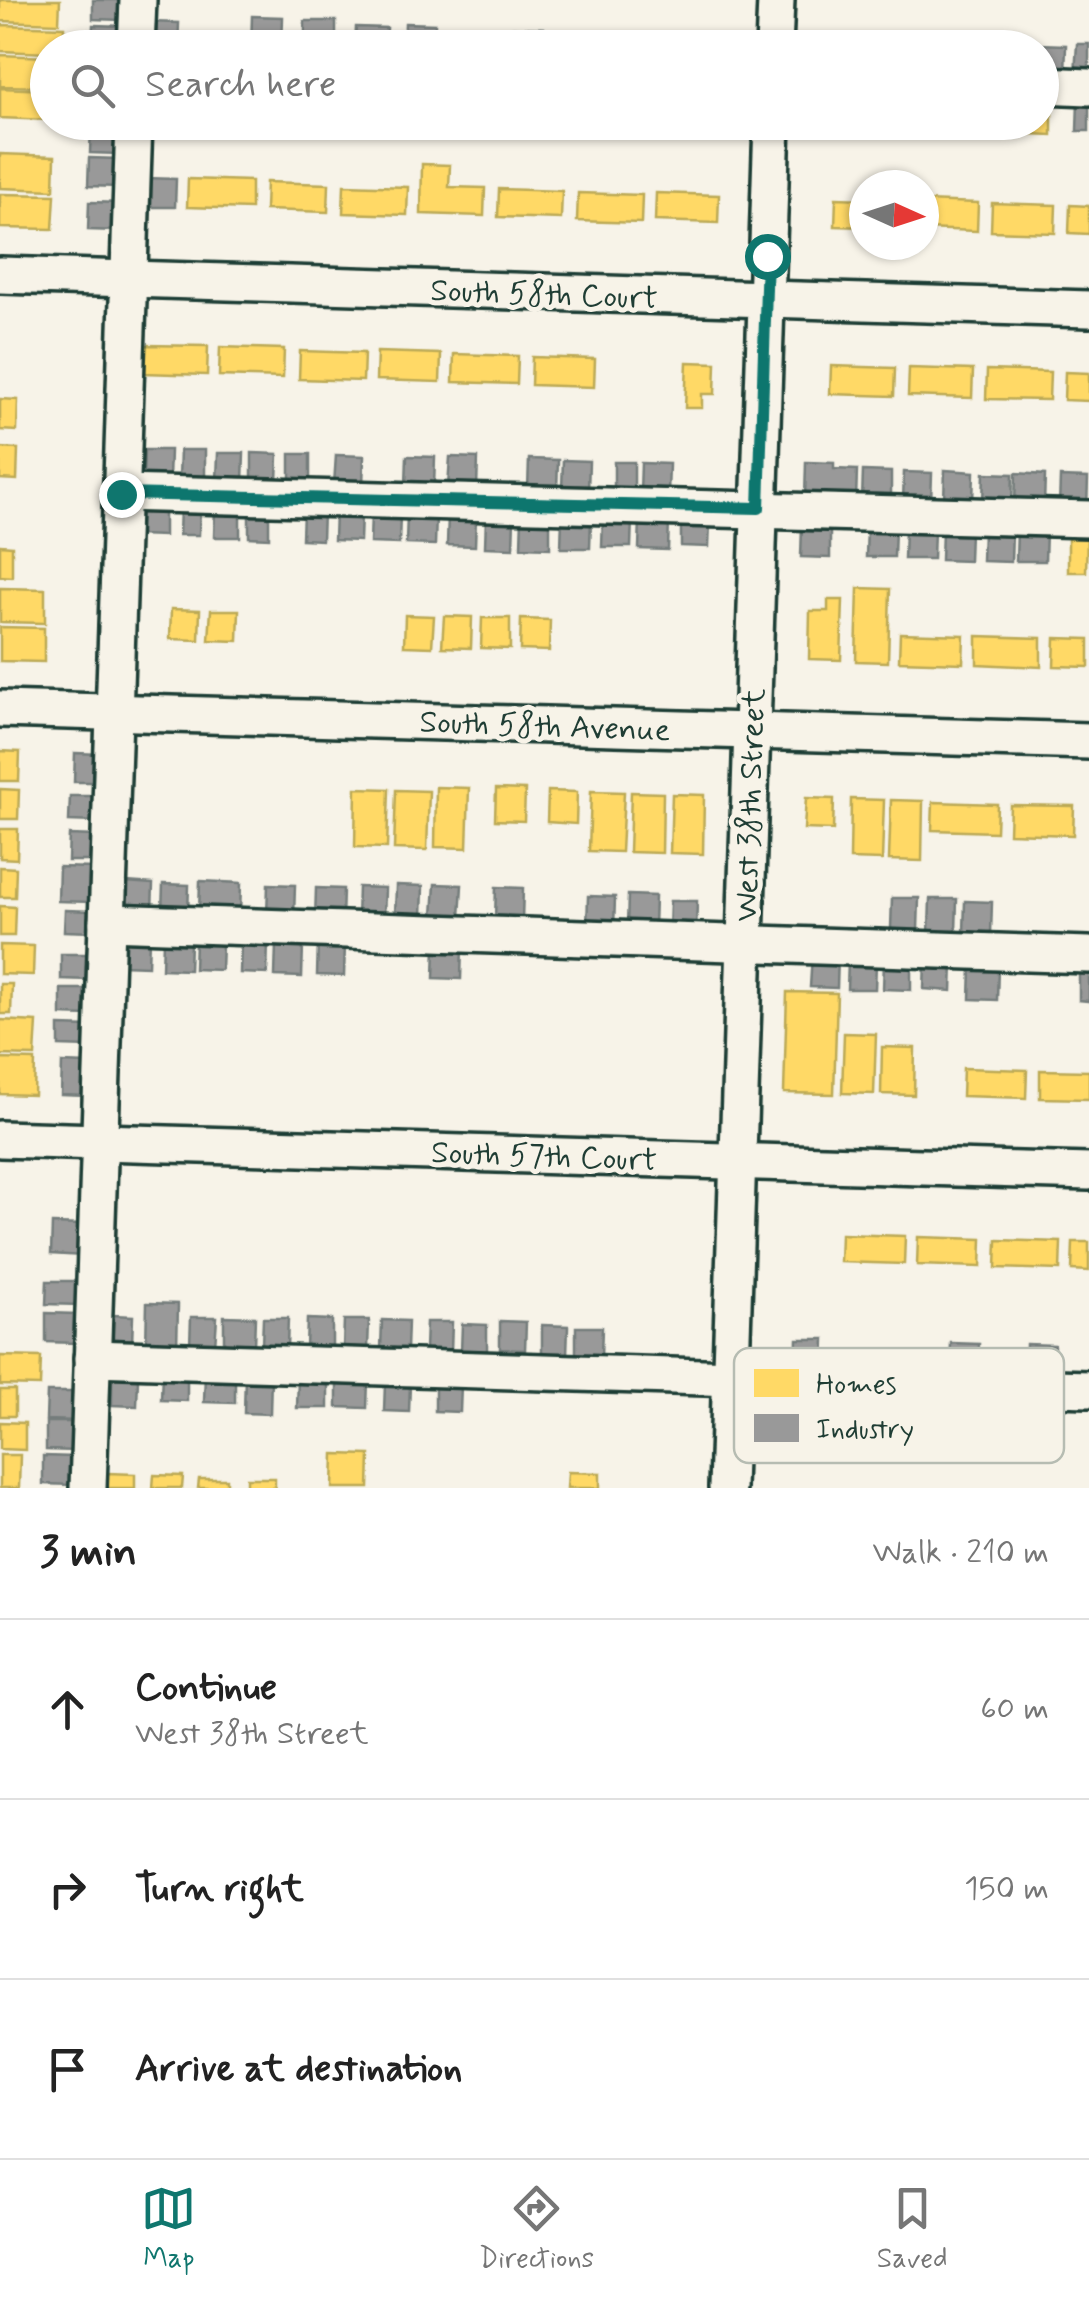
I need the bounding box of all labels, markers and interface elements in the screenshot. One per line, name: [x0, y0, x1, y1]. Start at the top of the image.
search box: [30, 30, 1059, 140]
icon: search: [65, 58, 120, 113]
text: Search here: [145, 61, 336, 110]
north arrow: [849, 170, 939, 260]
route start: [745, 234, 791, 280]
street label: South 58th Court: [430, 270, 658, 320]
route end: [99, 472, 145, 518]
street label: West 38th Street: [726, 687, 776, 922]
street label: South 58th Avenue: [419, 702, 671, 752]
street label: South 57th Court: [430, 1132, 658, 1182]
legend: [734, 1348, 1064, 1463]
text: Homes: [816, 1367, 897, 1404]
text: Industry: [816, 1412, 914, 1449]
text: 3 min: [40, 1526, 137, 1581]
text: Walk · 210 m: [872, 1532, 1049, 1574]
text: Continue: [135, 1664, 277, 1713]
icon: ahead: [40, 1682, 95, 1737]
text: 60 m: [980, 1688, 1049, 1730]
text: West 38th Street: [135, 1713, 368, 1755]
icon: right: [40, 1862, 95, 1917]
text: Turn right: [135, 1865, 304, 1914]
text: 150 m: [964, 1868, 1049, 1910]
icon: arrive: [40, 2042, 95, 2097]
text: Arrive at destination: [135, 2045, 462, 2094]
tab: Map: [141, 2181, 196, 2278]
tab: Directions: [479, 2181, 594, 2278]
tab: Saved: [877, 2181, 948, 2278]

